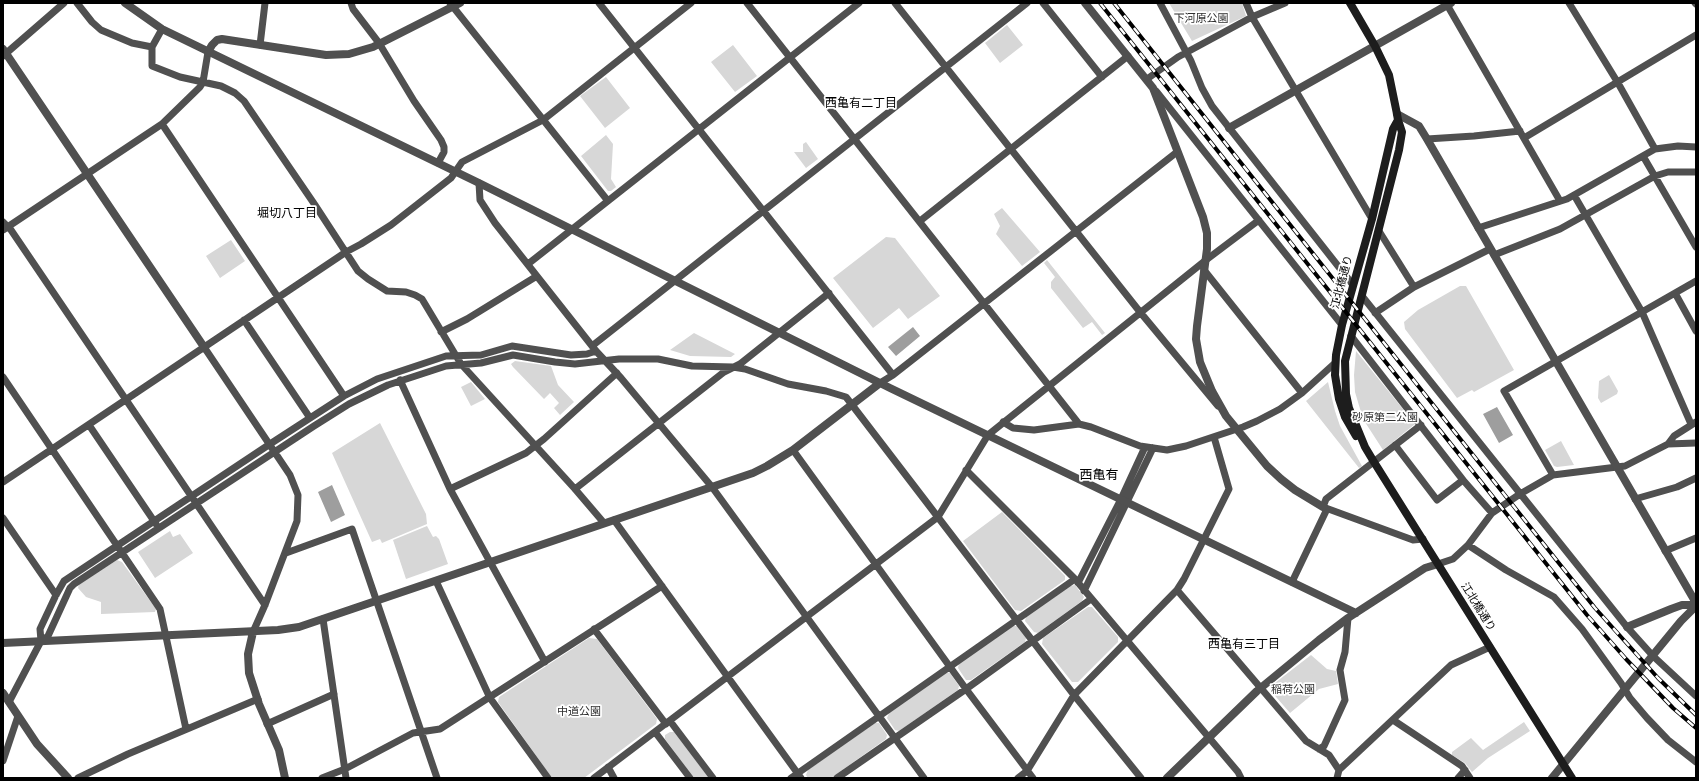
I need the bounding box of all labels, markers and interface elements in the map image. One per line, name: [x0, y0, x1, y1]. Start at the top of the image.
park label: 下河原公園: [1174, 12, 1228, 26]
district label: 西亀有二丁目: [825, 96, 897, 110]
district label: 堀切八丁目: [257, 206, 317, 220]
street label: 江北橋通り: [1329, 254, 1355, 310]
park label: 砂原第二公園: [1352, 411, 1418, 425]
district label: 西亀有: [1080, 467, 1118, 483]
street label: 江北橋通り: [1458, 580, 1498, 634]
district label: 西亀有三丁目: [1208, 637, 1280, 651]
park label: 稲荷公園: [1271, 683, 1315, 697]
park label: 中道公園: [557, 705, 601, 719]

